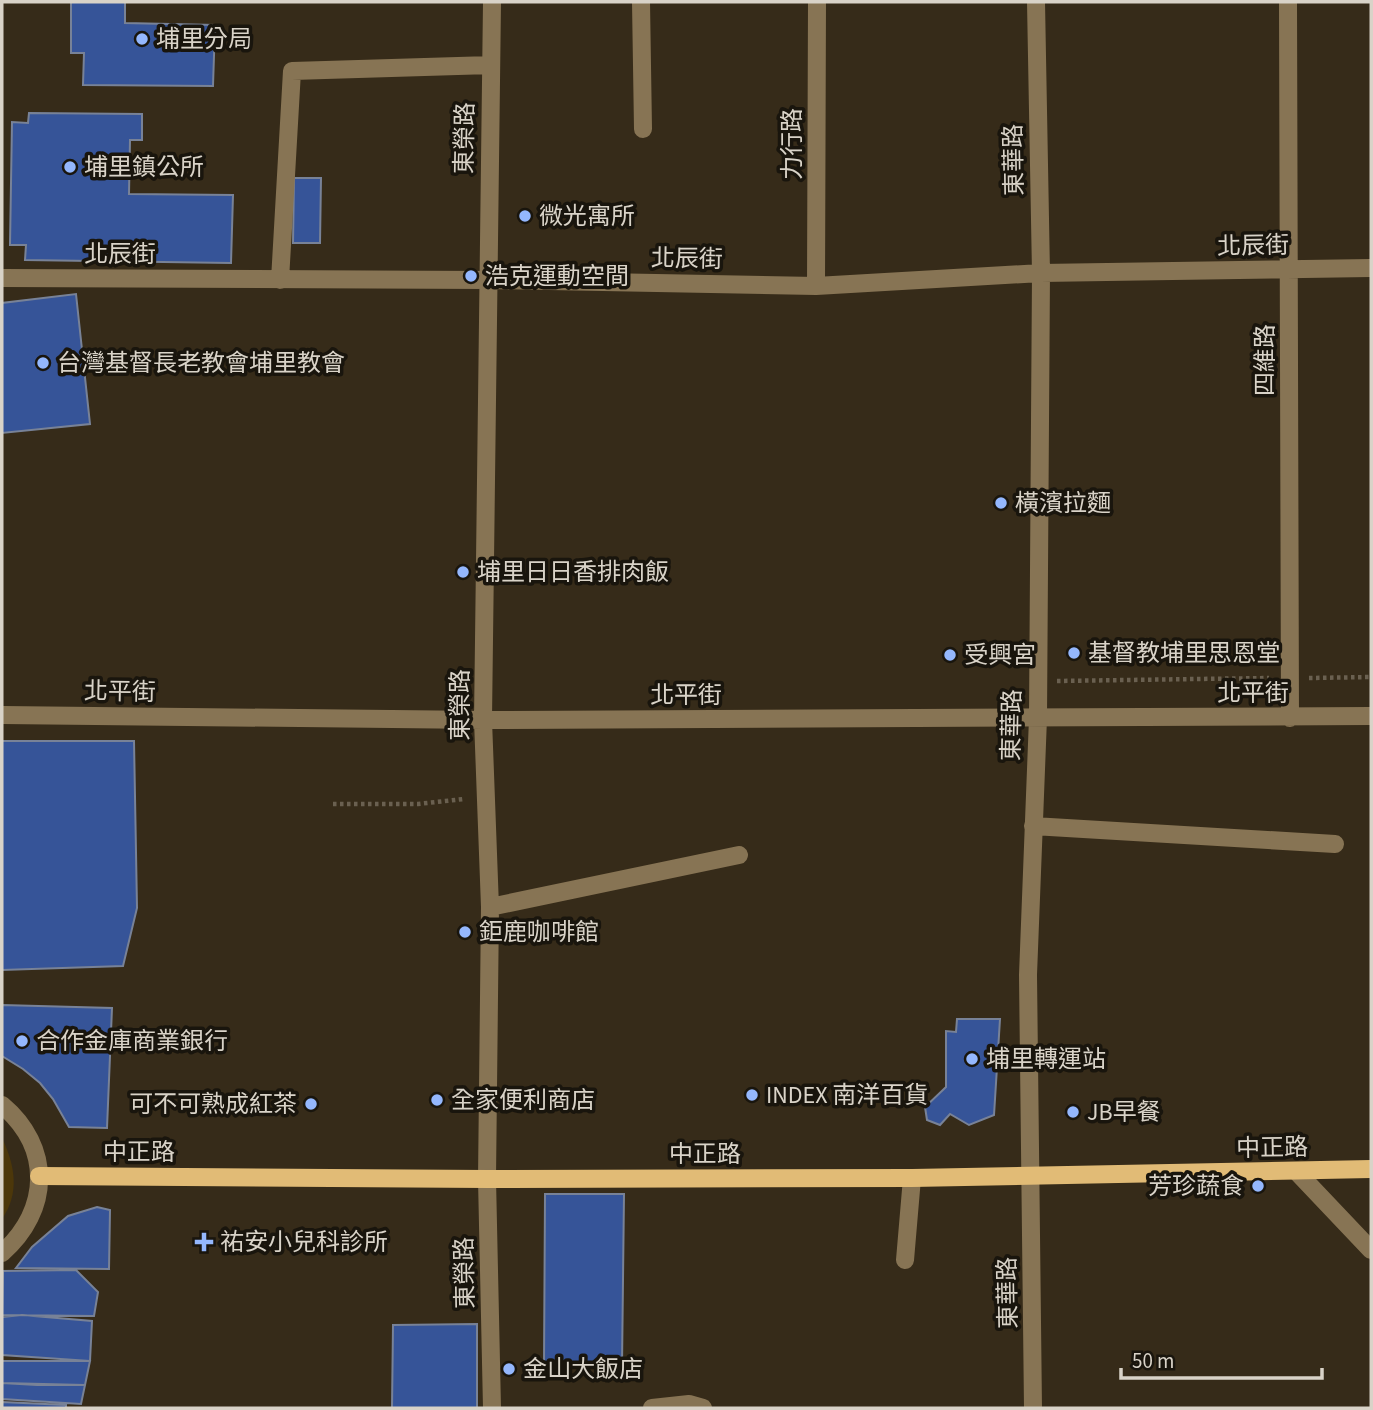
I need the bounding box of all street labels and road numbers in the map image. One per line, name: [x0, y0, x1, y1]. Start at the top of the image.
street label: 東榮路: [447, 102, 483, 174]
street label: 力行路: [775, 108, 810, 180]
street label: 東華路: [996, 124, 1032, 196]
street label: 北辰街: [1217, 228, 1289, 264]
street label: 北辰街: [84, 237, 156, 272]
street label: 北辰街: [651, 241, 723, 277]
street label: 四維路: [1248, 324, 1283, 396]
street label: 東榮路: [443, 669, 478, 741]
street label: 北平街: [84, 674, 156, 710]
street label: 北平街: [1217, 676, 1289, 711]
street label: 北平街: [650, 678, 722, 713]
street label: 東華路: [994, 689, 1030, 761]
street label: 中正路: [1236, 1130, 1308, 1166]
street label: 中正路: [103, 1135, 175, 1170]
street label: 中正路: [669, 1137, 741, 1172]
street label: 東榮路: [447, 1237, 483, 1309]
street label: 東華路: [990, 1257, 1026, 1329]

